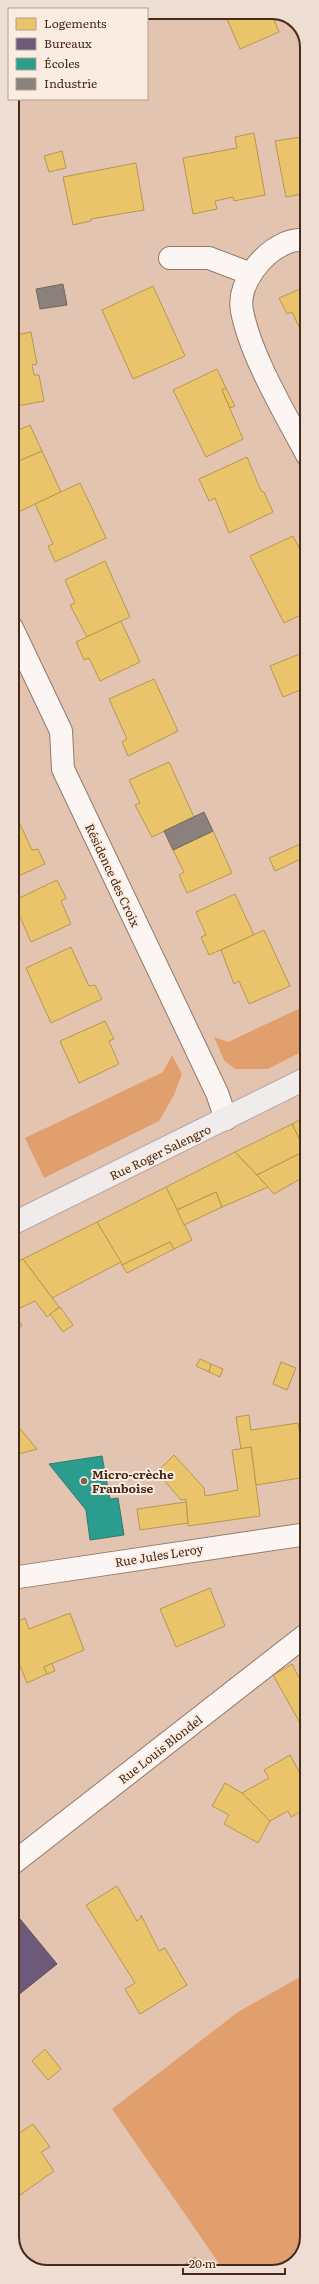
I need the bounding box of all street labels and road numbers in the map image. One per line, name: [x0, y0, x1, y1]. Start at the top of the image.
street label: Résidence des Croix: [81, 820, 145, 930]
street label: Rue Roger Salengro: [106, 1120, 214, 1184]
street label: Rue Jules Leroy: [114, 1539, 205, 1571]
street label: Rue Louis Blondel: [114, 1710, 206, 1788]

